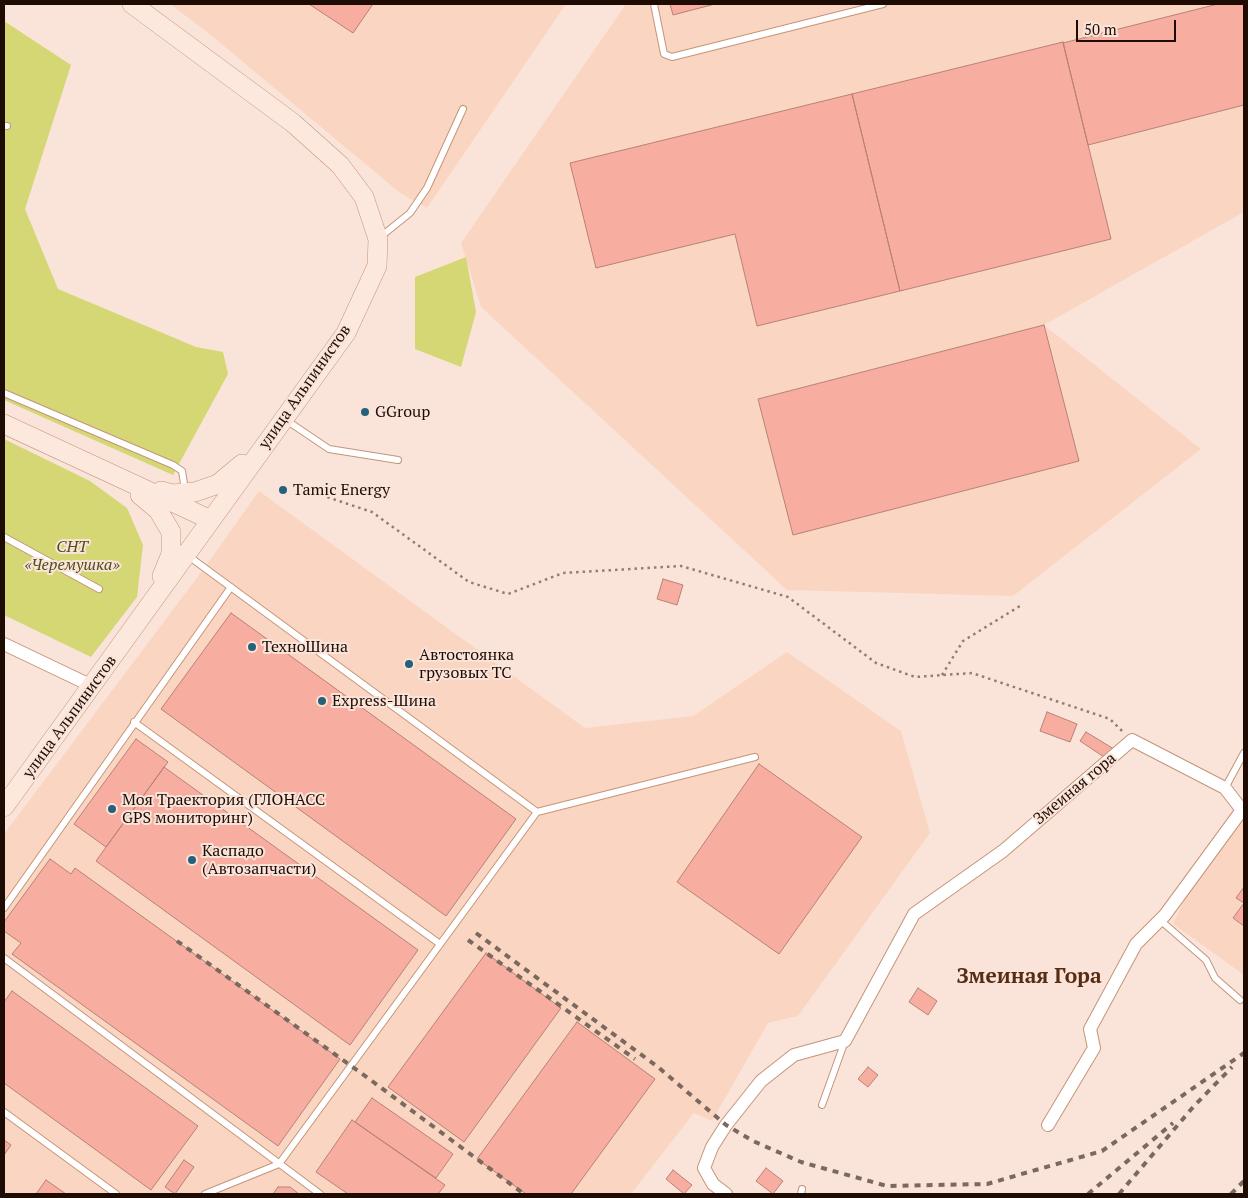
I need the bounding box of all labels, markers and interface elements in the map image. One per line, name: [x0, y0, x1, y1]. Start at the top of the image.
scale bar: [1078, 10, 1178, 42]
text: 50 m: [1084, 19, 1117, 39]
street label: улица Альпинистов: [255, 321, 355, 453]
place label: GGroup: [375, 402, 430, 422]
marker: GGroup: [359, 406, 371, 418]
place label: Tamic Energy: [293, 480, 390, 500]
marker: Tamic Energy: [277, 484, 289, 496]
park label: СНТ «Черемушка»: [24, 537, 120, 575]
place label: ТехноШина: [262, 637, 348, 657]
marker: ТехноШина: [246, 641, 258, 653]
place label: Автостоянка грузовых ТС: [419, 645, 514, 683]
street label: улица Альпинистов: [19, 652, 121, 782]
marker: Автостоянка грузовых ТС: [403, 658, 415, 670]
place label: Express-Шина: [332, 691, 436, 711]
marker: Express-Шина: [316, 695, 328, 707]
street label: Змеиная гора: [1030, 749, 1120, 829]
place label: Моя Траектория (ГЛОНАСС GPS мониторинг): [122, 790, 325, 828]
marker: Моя Траектория (ГЛОНАСС GPS мониторинг): [106, 803, 118, 815]
place label: Каспадо (Автозапчасти): [202, 841, 316, 879]
marker: Каспадо (Автозапчасти): [186, 854, 198, 866]
district label: Змеиная Гора: [956, 964, 1102, 990]

